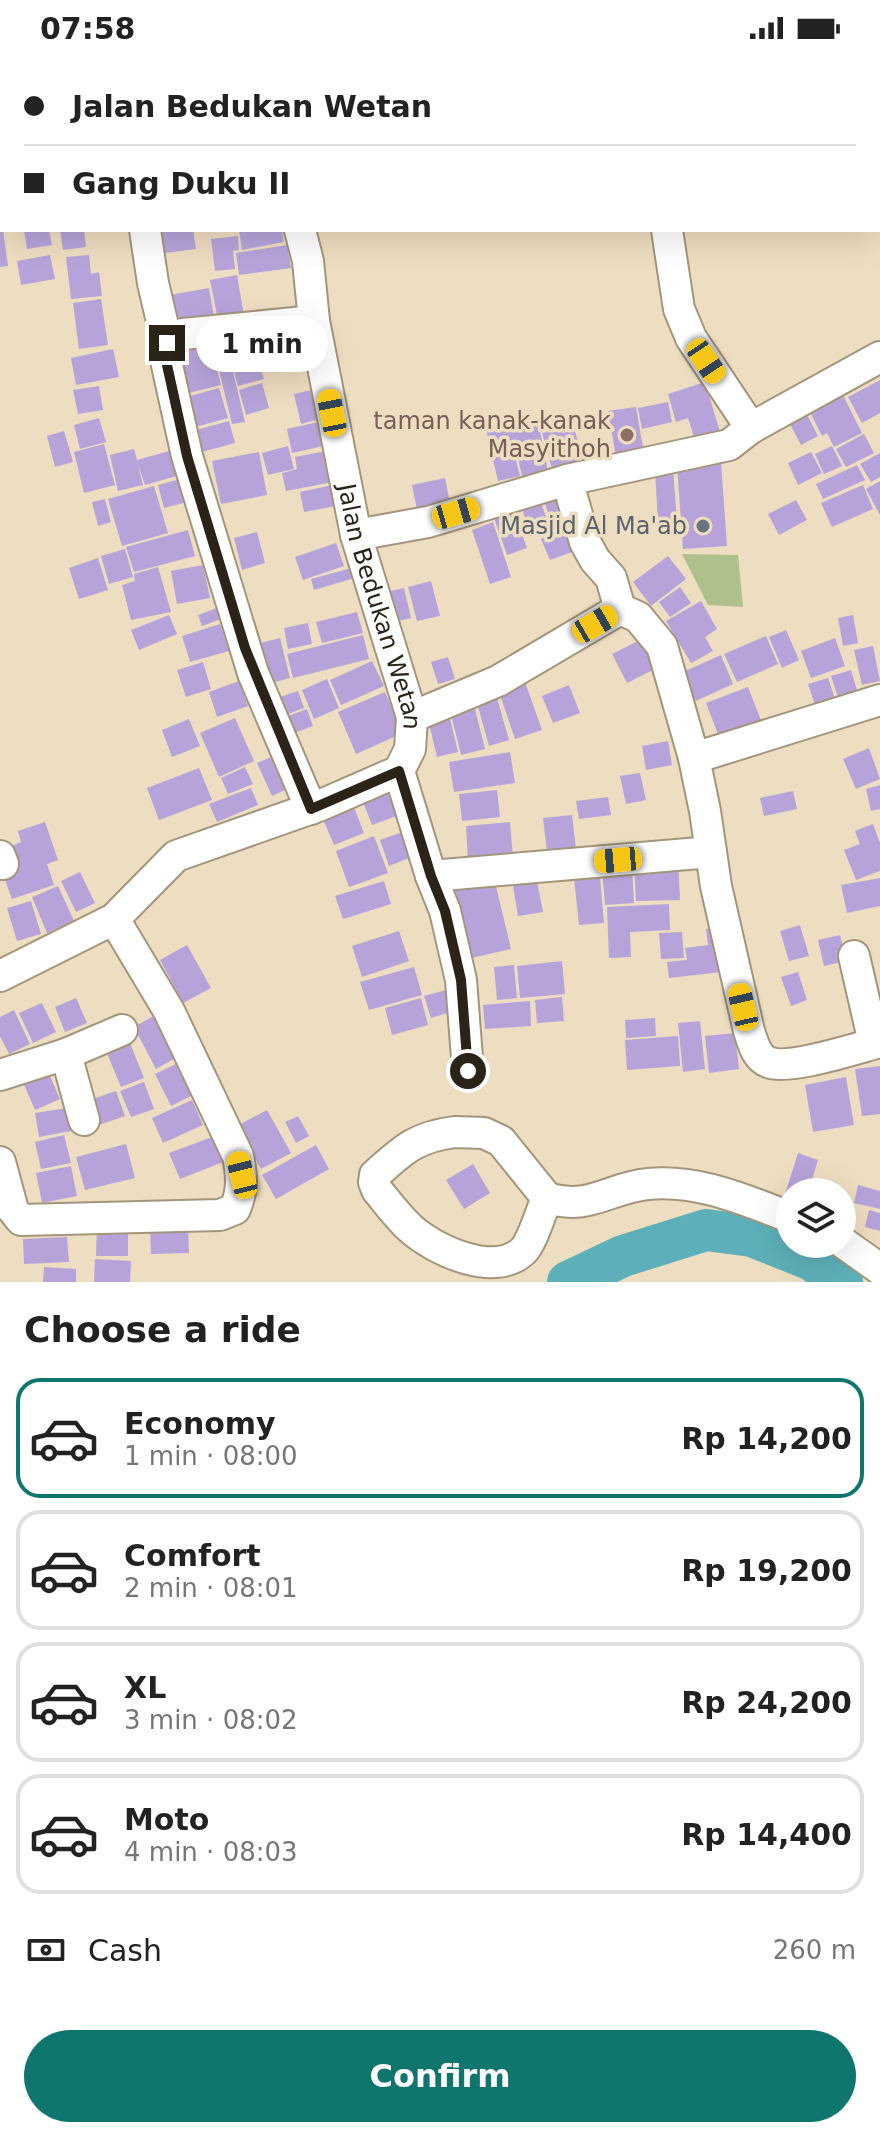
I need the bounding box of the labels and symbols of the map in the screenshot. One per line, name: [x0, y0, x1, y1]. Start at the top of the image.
callout: 1 min: [195, 315, 327, 371]
route end: [149, 325, 185, 361]
car: [683, 334, 729, 388]
car: [316, 387, 348, 439]
place label: taman kanak-kanak Masyithoh: [373, 407, 611, 463]
marker: taman kanak-kanak Masyithoh: [618, 426, 636, 444]
street label: Jalan Bedukan Wetan: [332, 479, 426, 731]
car: [430, 495, 482, 531]
place label: Masjid Al Ma'ab: [500, 512, 687, 540]
marker: Masjid Al Ma'ab: [694, 517, 712, 535]
car: [568, 602, 622, 646]
car: [593, 846, 643, 874]
car: [726, 981, 760, 1033]
route start: [450, 1053, 486, 1089]
car: [225, 1149, 259, 1201]

